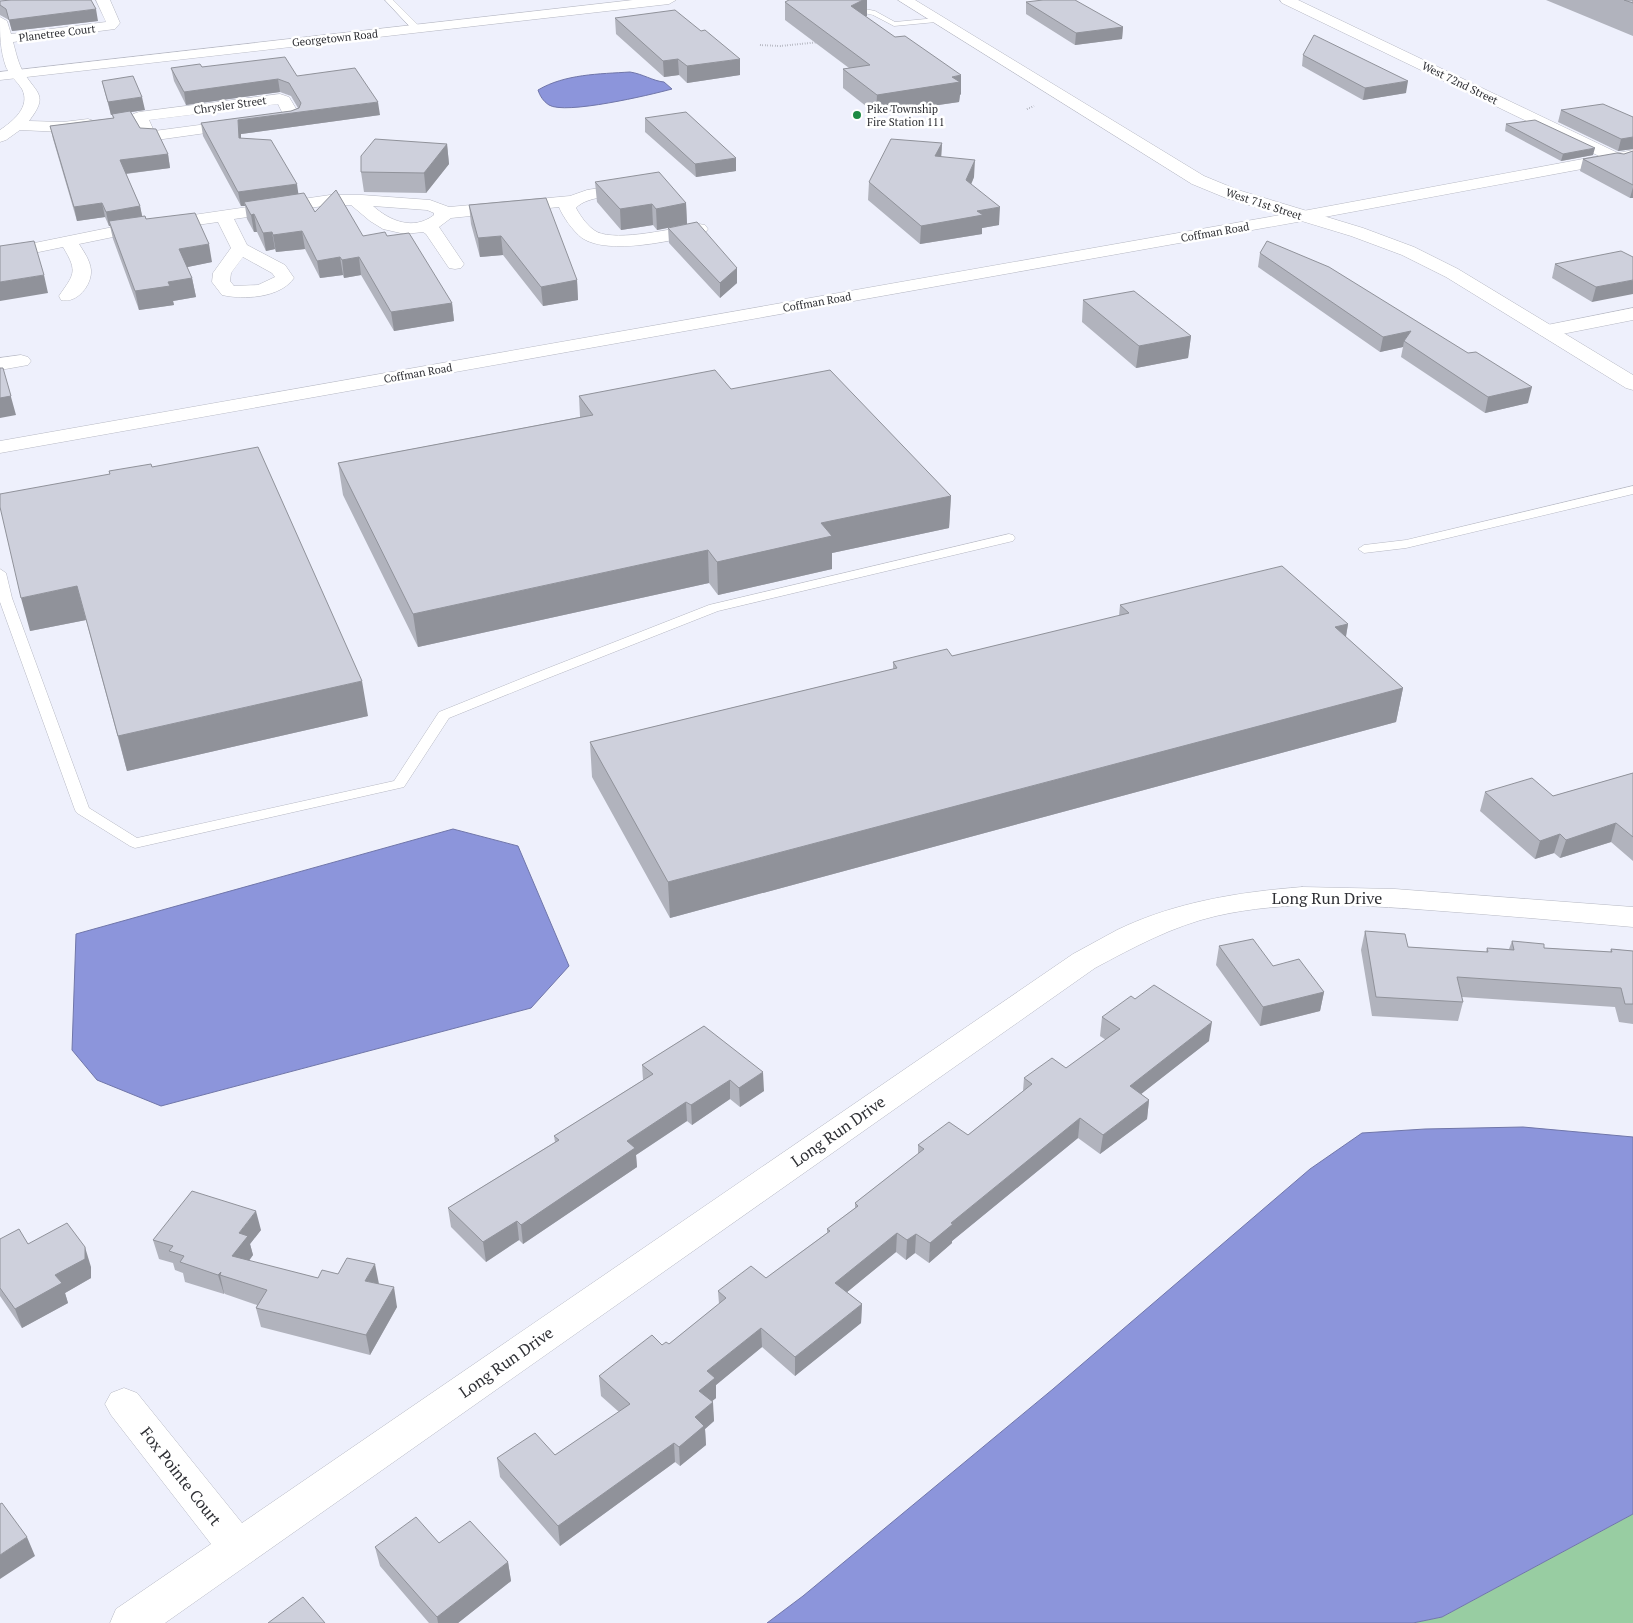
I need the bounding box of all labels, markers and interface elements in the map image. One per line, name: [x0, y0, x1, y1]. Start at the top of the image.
street label: Planetree Court: [18, 21, 96, 45]
street label: Georgetown Road: [291, 27, 379, 49]
street label: West 72nd Street: [1420, 59, 1500, 107]
street label: Chrysler Street: [193, 93, 267, 117]
place label: Pike Township Fire Station 111: [867, 102, 945, 129]
marker: Pike Township Fire Station 111: [851, 109, 863, 121]
street label: West 71st Street: [1224, 185, 1304, 223]
street label: Coffman Road: [1180, 219, 1250, 245]
street label: Coffman Road: [782, 289, 852, 315]
street label: Coffman Road: [383, 360, 453, 386]
street label: Long Run Drive: [1272, 887, 1382, 909]
street label: Long Run Drive: [786, 1090, 890, 1172]
street label: Long Run Drive: [454, 1321, 558, 1403]
street label: Fox Pointe Court: [135, 1422, 227, 1530]

